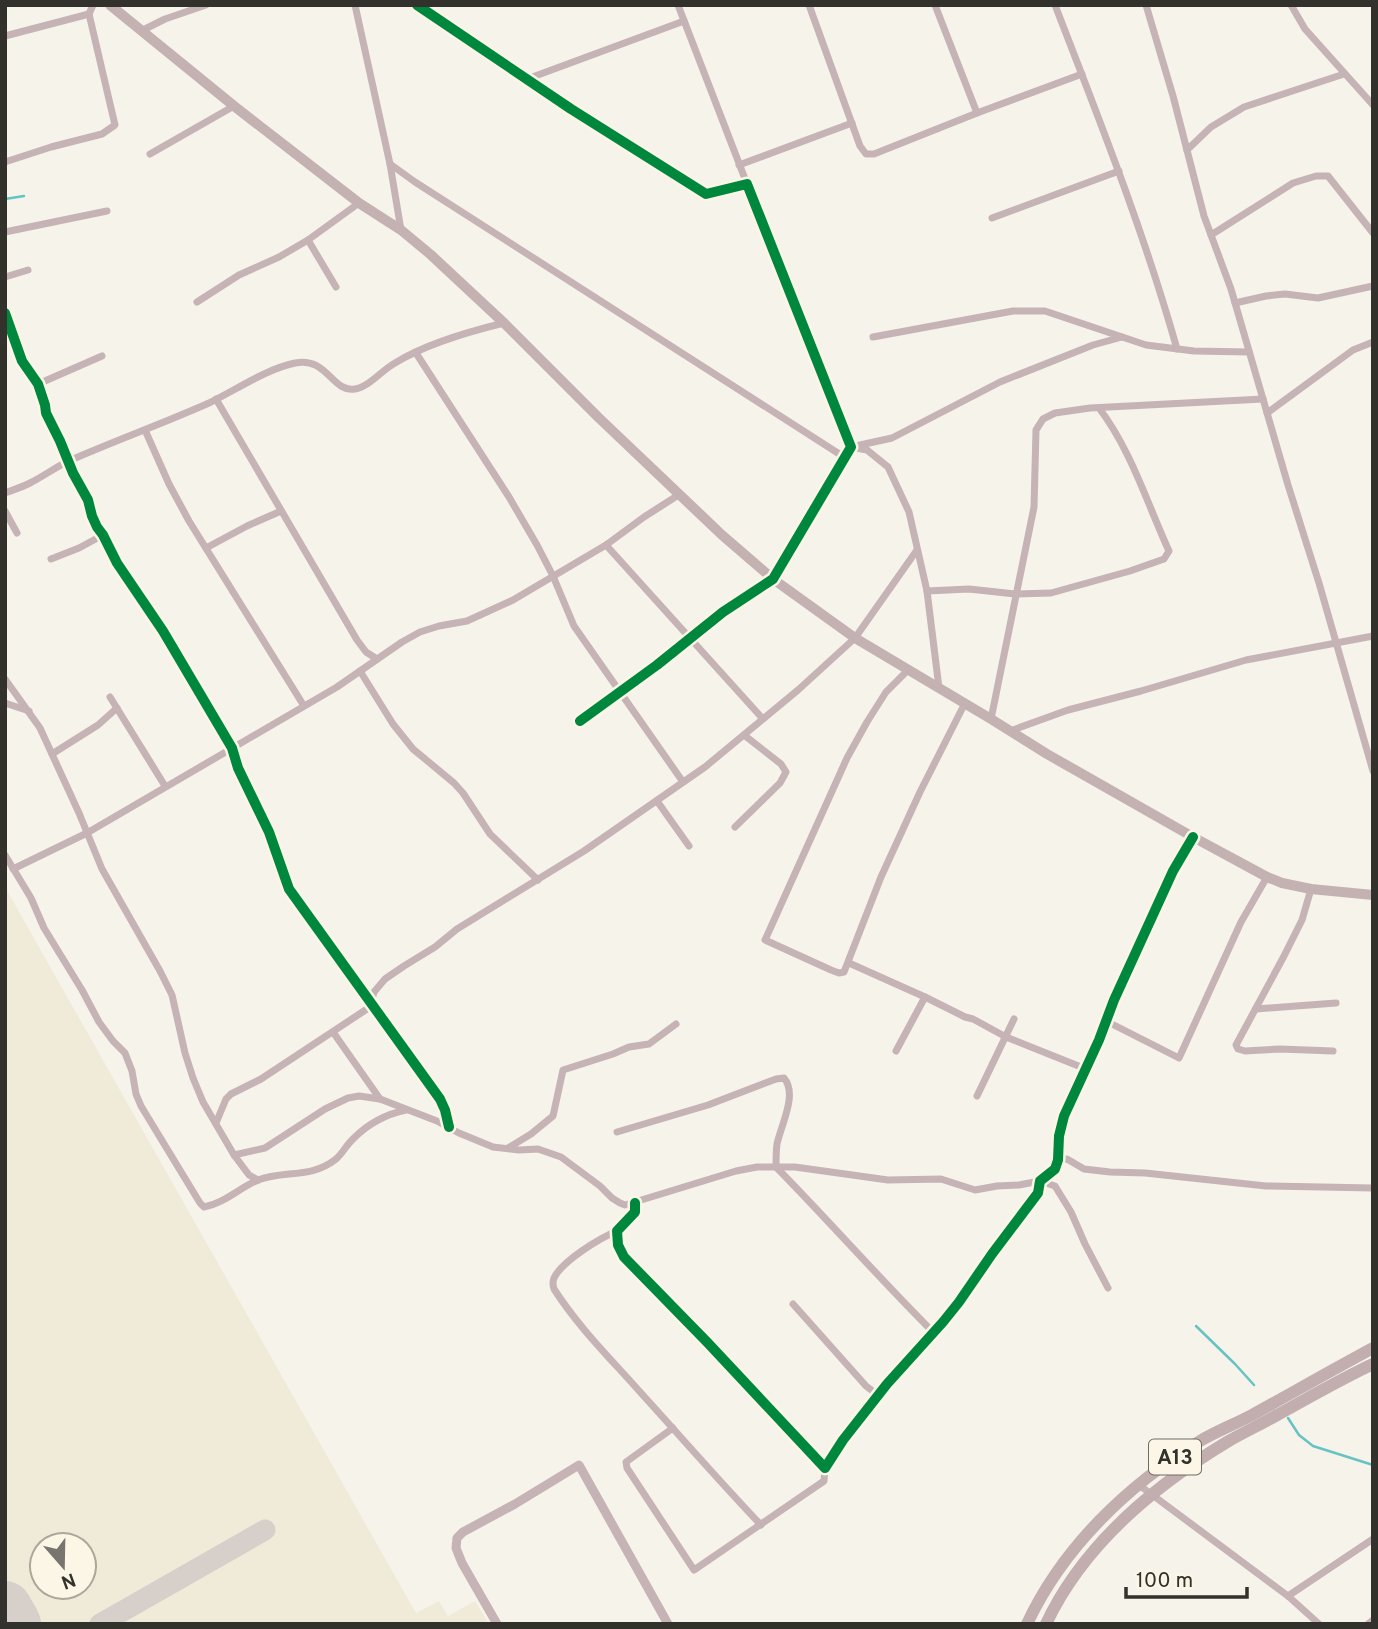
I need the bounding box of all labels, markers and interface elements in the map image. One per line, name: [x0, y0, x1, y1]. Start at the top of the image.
road number: A13: [1149, 1440, 1201, 1474]
north arrow: [28, 1531, 98, 1601]
scale bar: [1126, 1556, 1247, 1600]
text: N: [58, 1566, 79, 1594]
text: 100 m: [1136, 1568, 1193, 1595]

